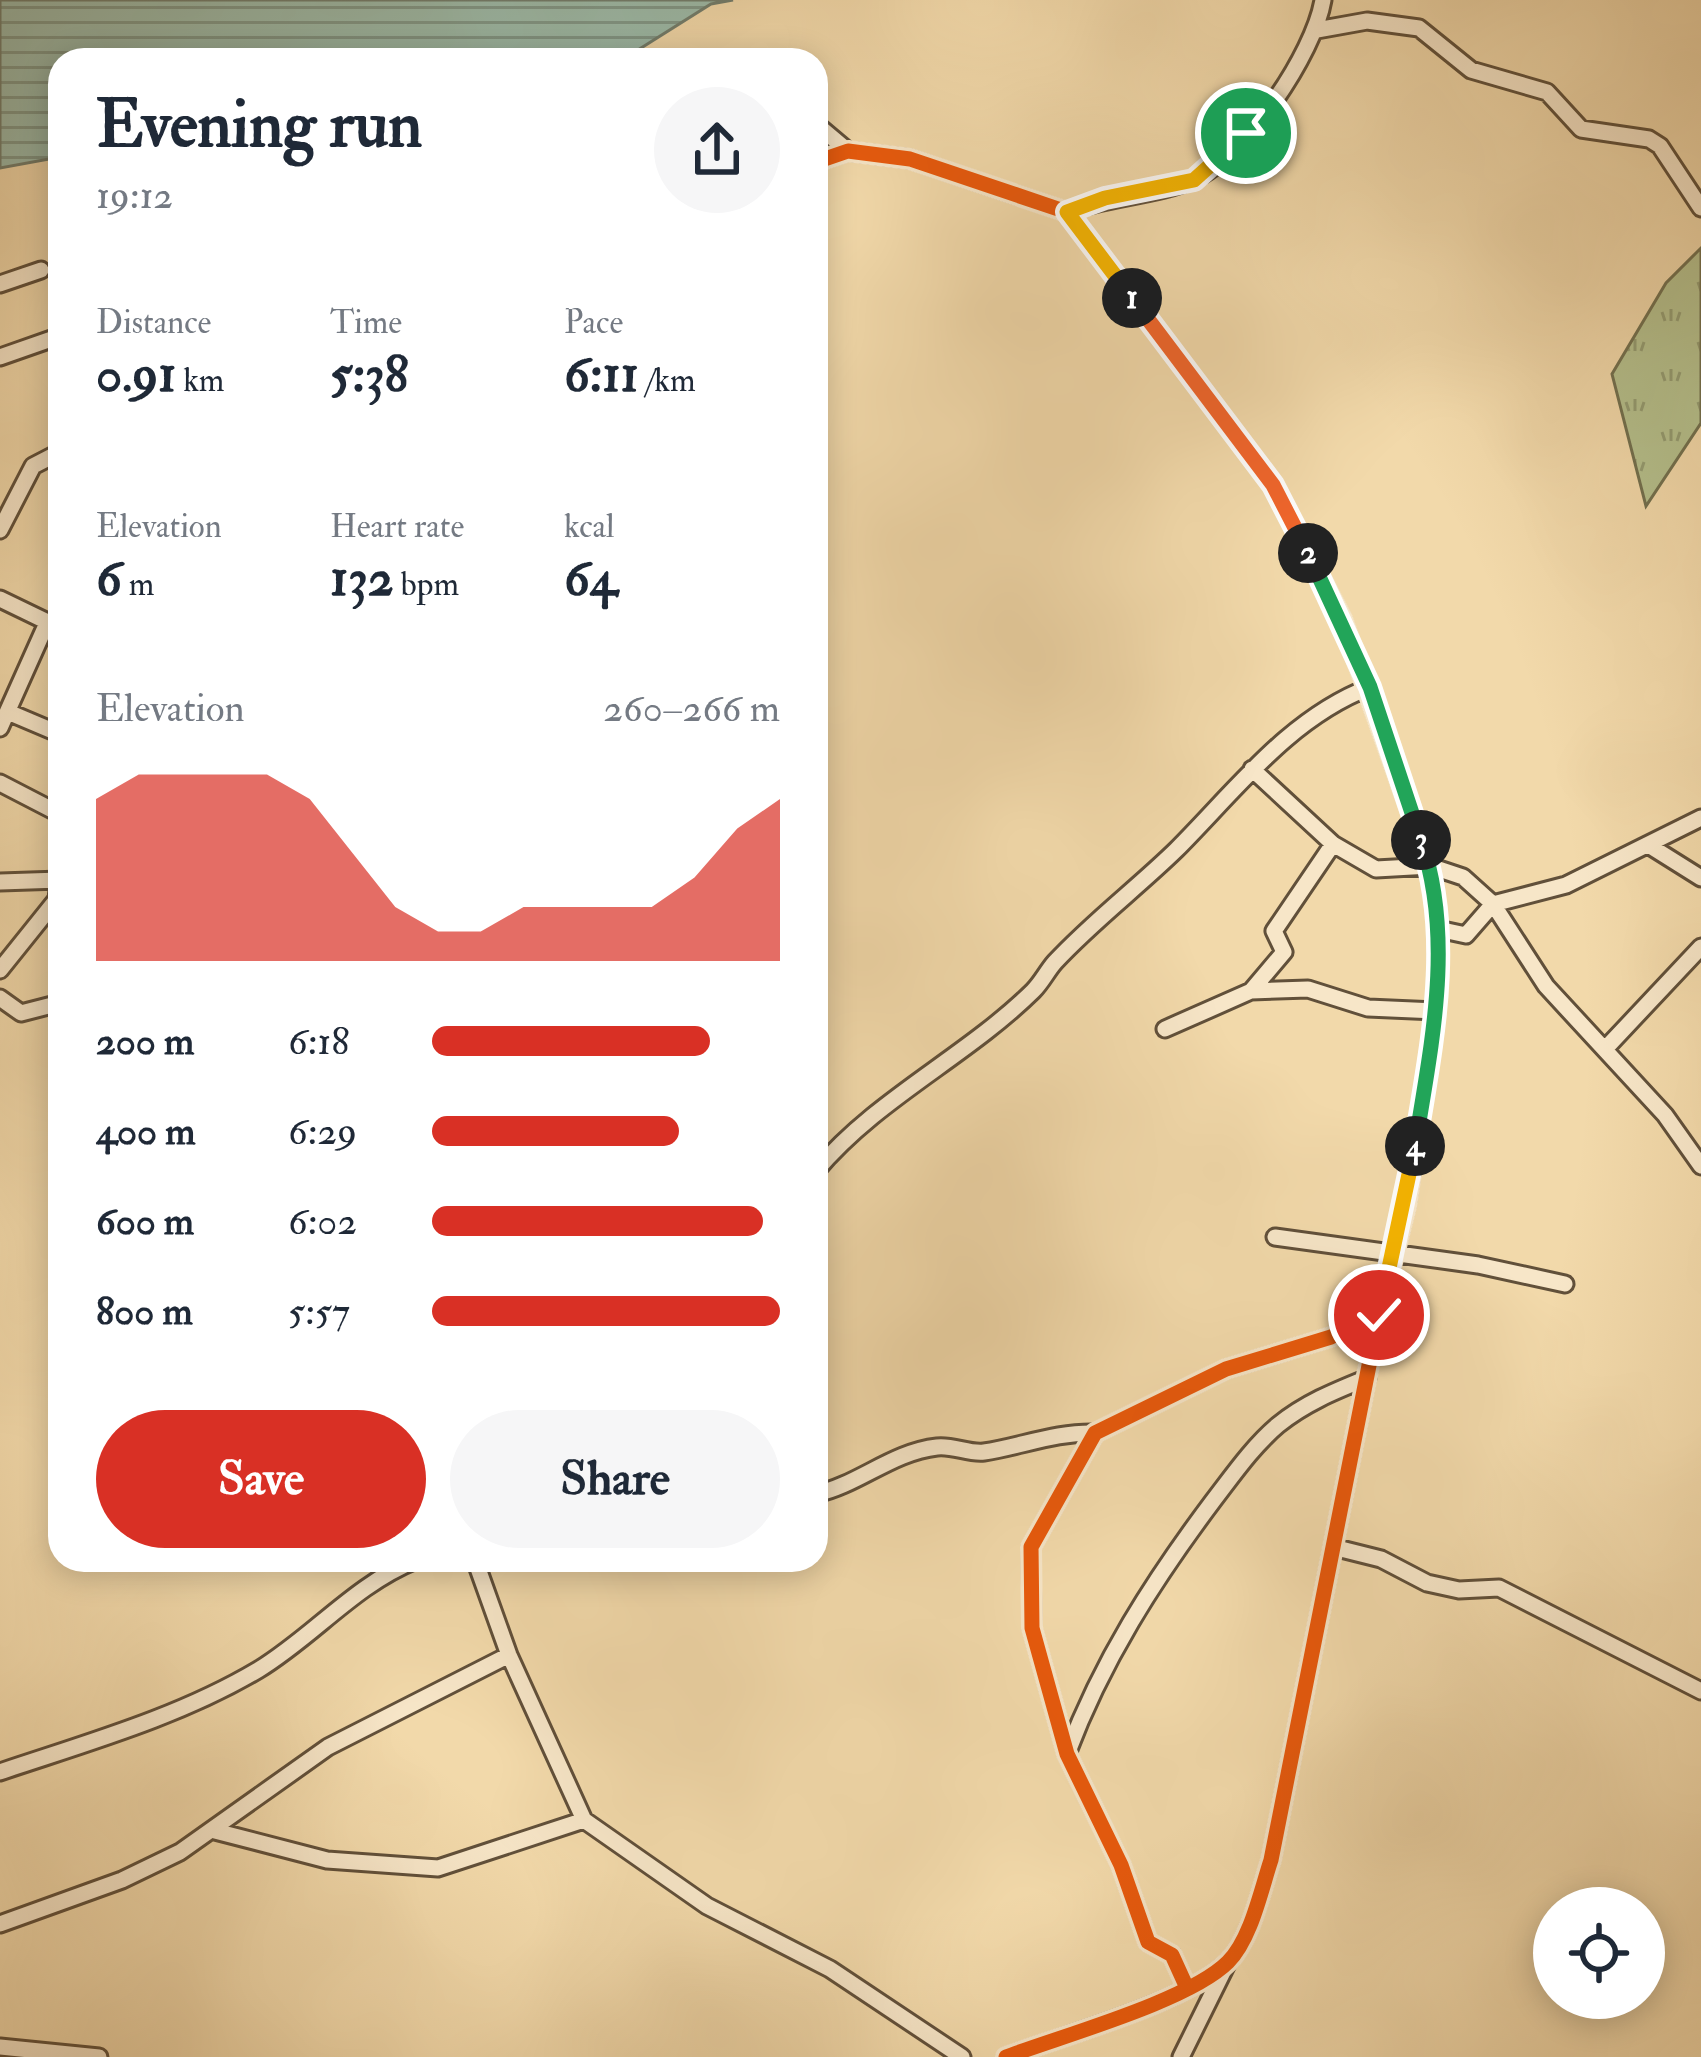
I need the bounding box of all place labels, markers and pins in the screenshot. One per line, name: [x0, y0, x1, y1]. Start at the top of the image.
pin: [1195, 82, 1297, 184]
pin: 1: [1102, 268, 1162, 328]
pin: 2: [1278, 523, 1338, 583]
pin: 3: [1391, 810, 1451, 870]
pin: 4: [1385, 1116, 1445, 1176]
pin: [1328, 1264, 1430, 1366]

